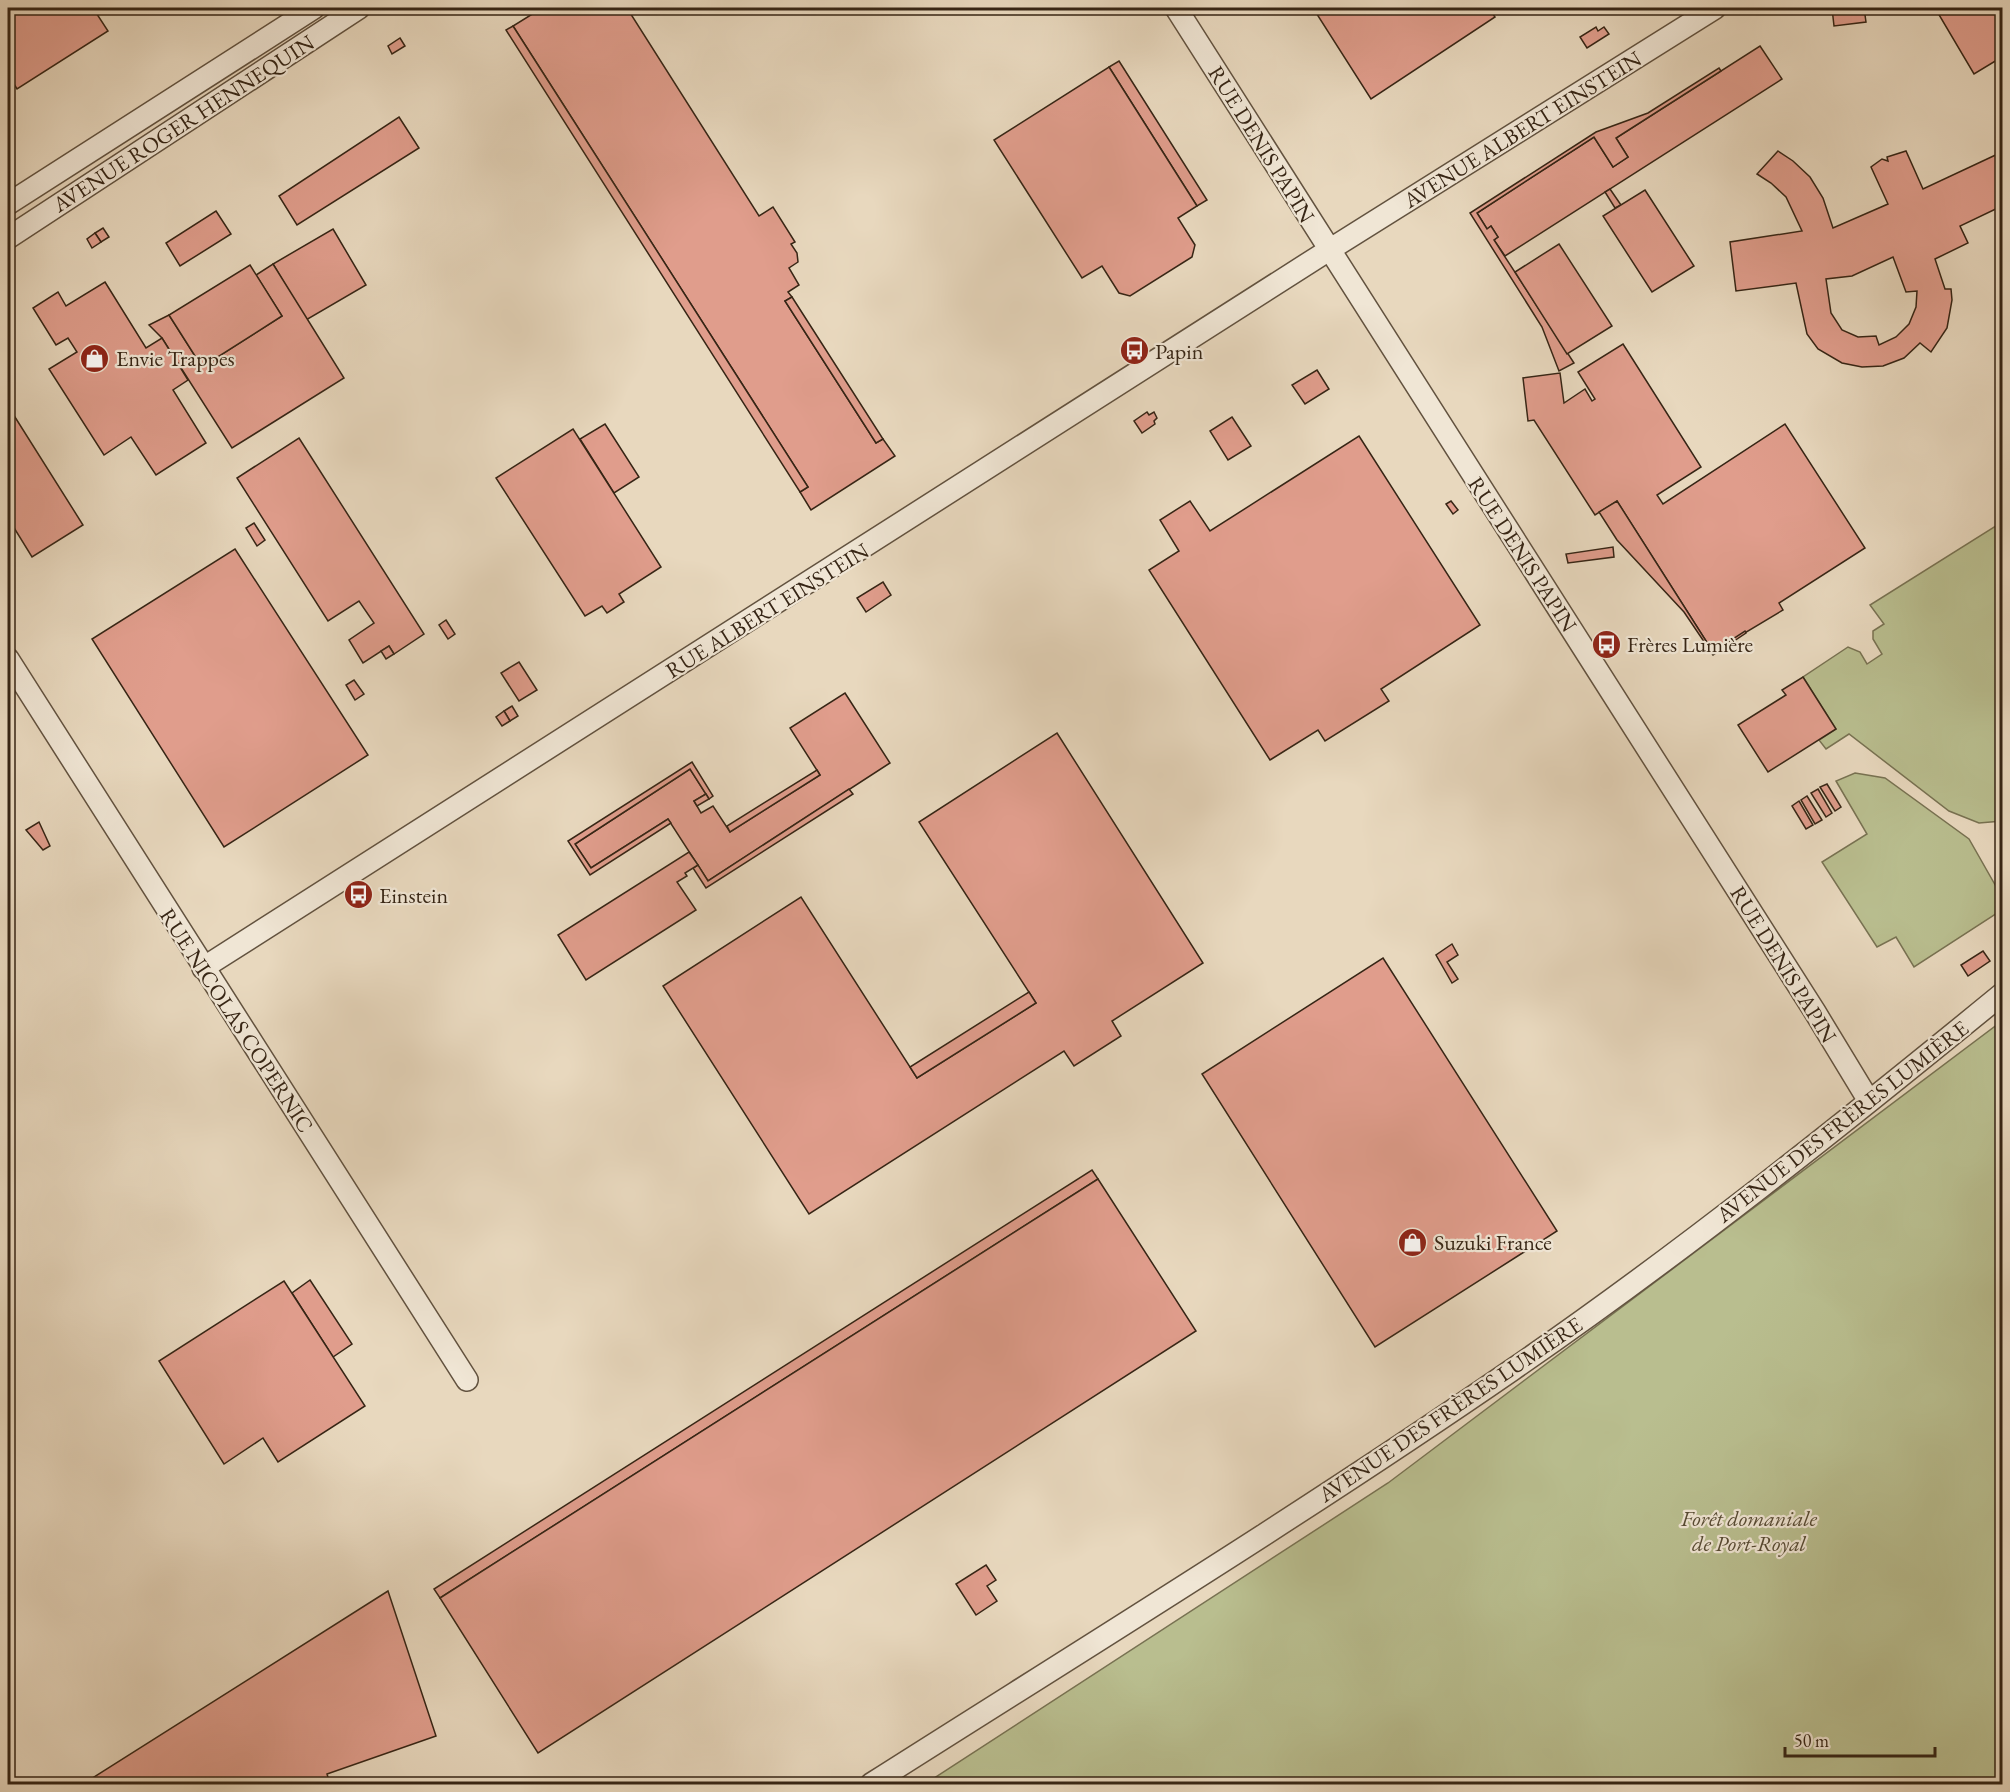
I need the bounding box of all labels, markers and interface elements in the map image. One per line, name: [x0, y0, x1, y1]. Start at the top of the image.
street label: AVENUE ROGER HENNEQUIN: [46, 28, 320, 220]
street label: AVENUE ALBERT EINSTEIN: [1397, 44, 1647, 215]
street label: RUE DENIS PAPIN: [1202, 60, 1322, 229]
bus stop icon: Papin: [1118, 335, 1150, 367]
place label: Papin: [1155, 337, 1204, 366]
shop icon: Envie Trappes: [79, 342, 111, 374]
place label: Envie Trappes: [116, 344, 235, 373]
street label: RUE DENIS PAPIN: [1461, 471, 1584, 638]
street label: RUE ALBERT EINSTEIN: [660, 536, 875, 685]
bus stop icon: Frères Lumière: [1590, 628, 1622, 660]
place label: Frères Lumière: [1627, 630, 1754, 659]
bus stop icon: Einstein: [342, 879, 374, 911]
street label: RUE DENIS PAPIN: [1724, 880, 1844, 1049]
place label: Einstein: [379, 881, 448, 910]
street label: RUE NICOLAS COPERNIC: [153, 903, 320, 1138]
street label: AVENUE DES FRÈRES LUMIÈRE: [1710, 1014, 1974, 1230]
shop icon: Suzuki France: [1397, 1226, 1429, 1258]
place label: Suzuki France: [1434, 1228, 1552, 1257]
street label: AVENUE DES FRÈRES LUMIÈRE: [1312, 1310, 1588, 1509]
park label: Forêt domaniale de Port-Royal: [1680, 1504, 1817, 1558]
scale bar: [1785, 1720, 1935, 1758]
text: 50 m: [1794, 1729, 1829, 1752]

